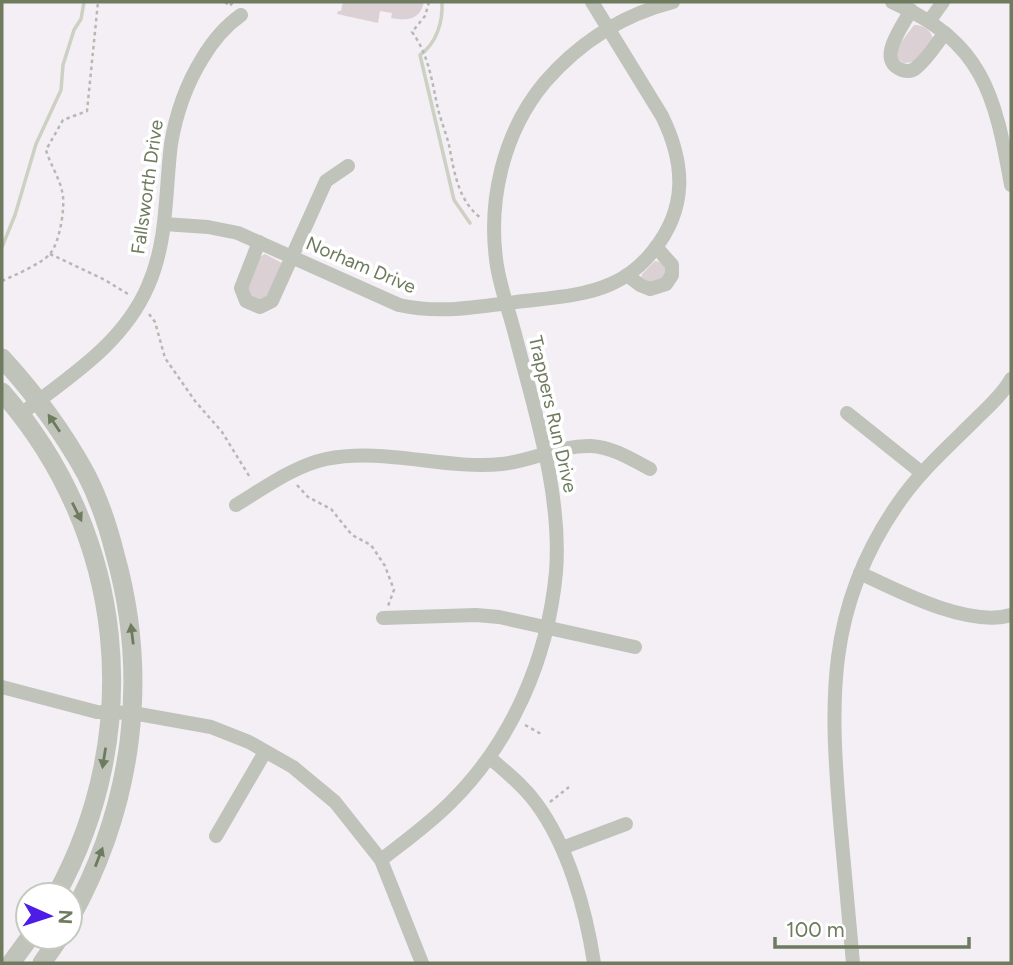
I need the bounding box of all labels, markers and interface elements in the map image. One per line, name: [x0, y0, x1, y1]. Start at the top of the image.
street label: Fallsworth Drive: [126, 118, 168, 256]
street label: Norham Drive: [303, 232, 419, 298]
street label: Trappers Run Drive: [524, 333, 582, 495]
one-way arrow: [47, 414, 61, 432]
one-way arrow: [71, 502, 82, 522]
one-way arrow: [126, 623, 137, 645]
one-way arrow: [98, 747, 109, 769]
one-way arrow: [94, 847, 105, 868]
north arrow: [14, 881, 84, 951]
scale bar: [775, 906, 969, 950]
text: N: [54, 909, 77, 925]
text: 100 m: [786, 917, 845, 942]

